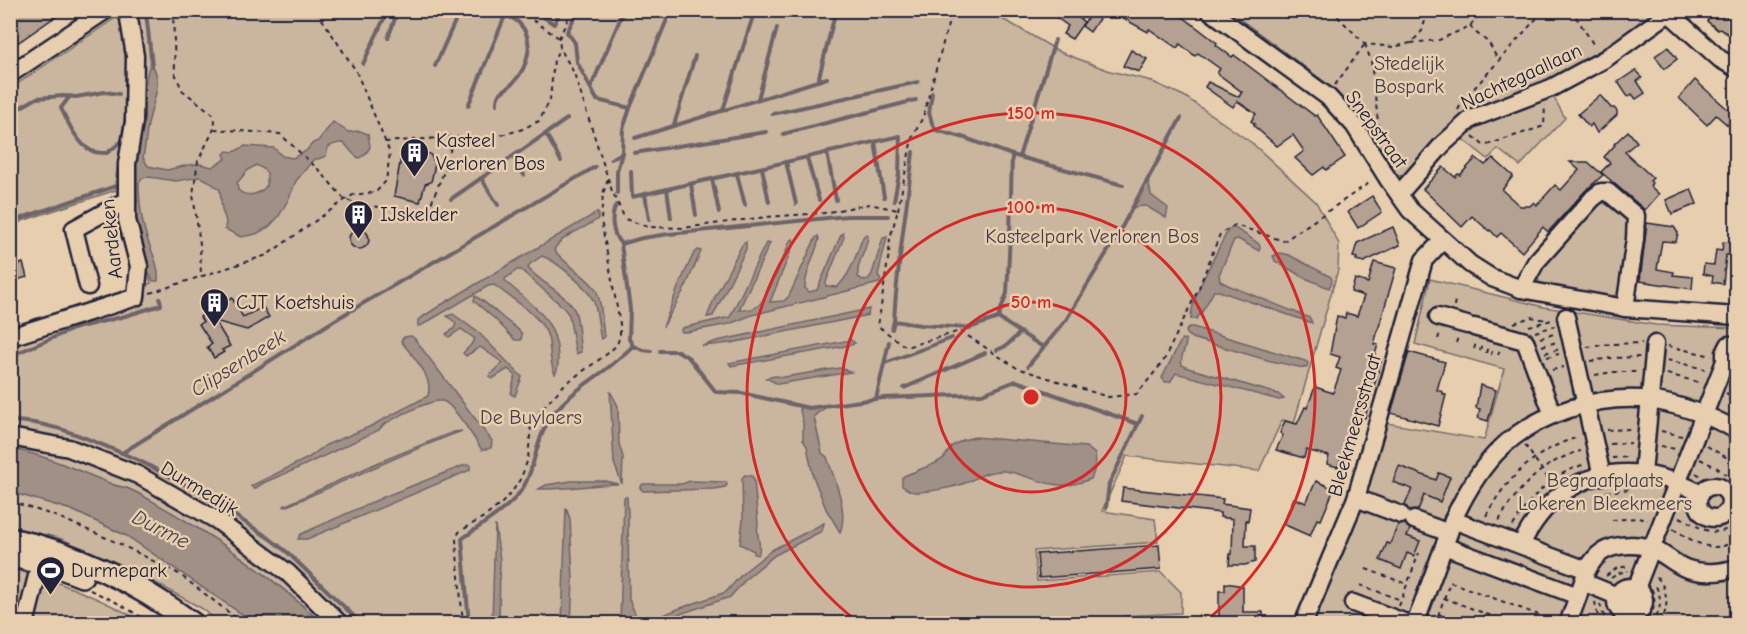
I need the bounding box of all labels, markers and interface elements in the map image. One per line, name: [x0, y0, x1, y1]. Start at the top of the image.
street label: Nachtegaallaan: [1457, 38, 1585, 114]
park label: Stedelijk Bospark: [1374, 52, 1444, 98]
street label: Snepstraat: [1341, 86, 1413, 174]
text: 150 m: [1007, 103, 1055, 124]
place label: Kasteel Verloren Bos: [436, 129, 545, 175]
building icon: Kasteel Verloren Bos: [399, 136, 431, 178]
text: 100 m: [1007, 197, 1055, 218]
street label: Aardeken: [96, 198, 127, 280]
building icon: IJskelder: [343, 198, 375, 240]
place label: IJskelder: [380, 203, 458, 226]
park label: Kasteelpark Verloren Bos: [985, 225, 1199, 248]
building icon: CJT Koetshuis: [199, 286, 231, 328]
place label: CJT Koetshuis: [236, 291, 354, 314]
text: 50 m: [1011, 292, 1051, 313]
water label: Clipsenbeek: [186, 324, 290, 402]
street label: Bleekmeersstraat: [1323, 350, 1386, 499]
centre of rings: [1021, 387, 1041, 407]
park label: De Buylaers: [480, 406, 582, 429]
street label: Durmedijk: [157, 456, 243, 521]
park label: Begraafplaats Lokeren Bleekmeers: [1518, 469, 1692, 515]
water label: Durme: [129, 505, 194, 554]
sports icon: Durmepark: [34, 554, 66, 596]
place label: Durmepark: [71, 559, 167, 582]

